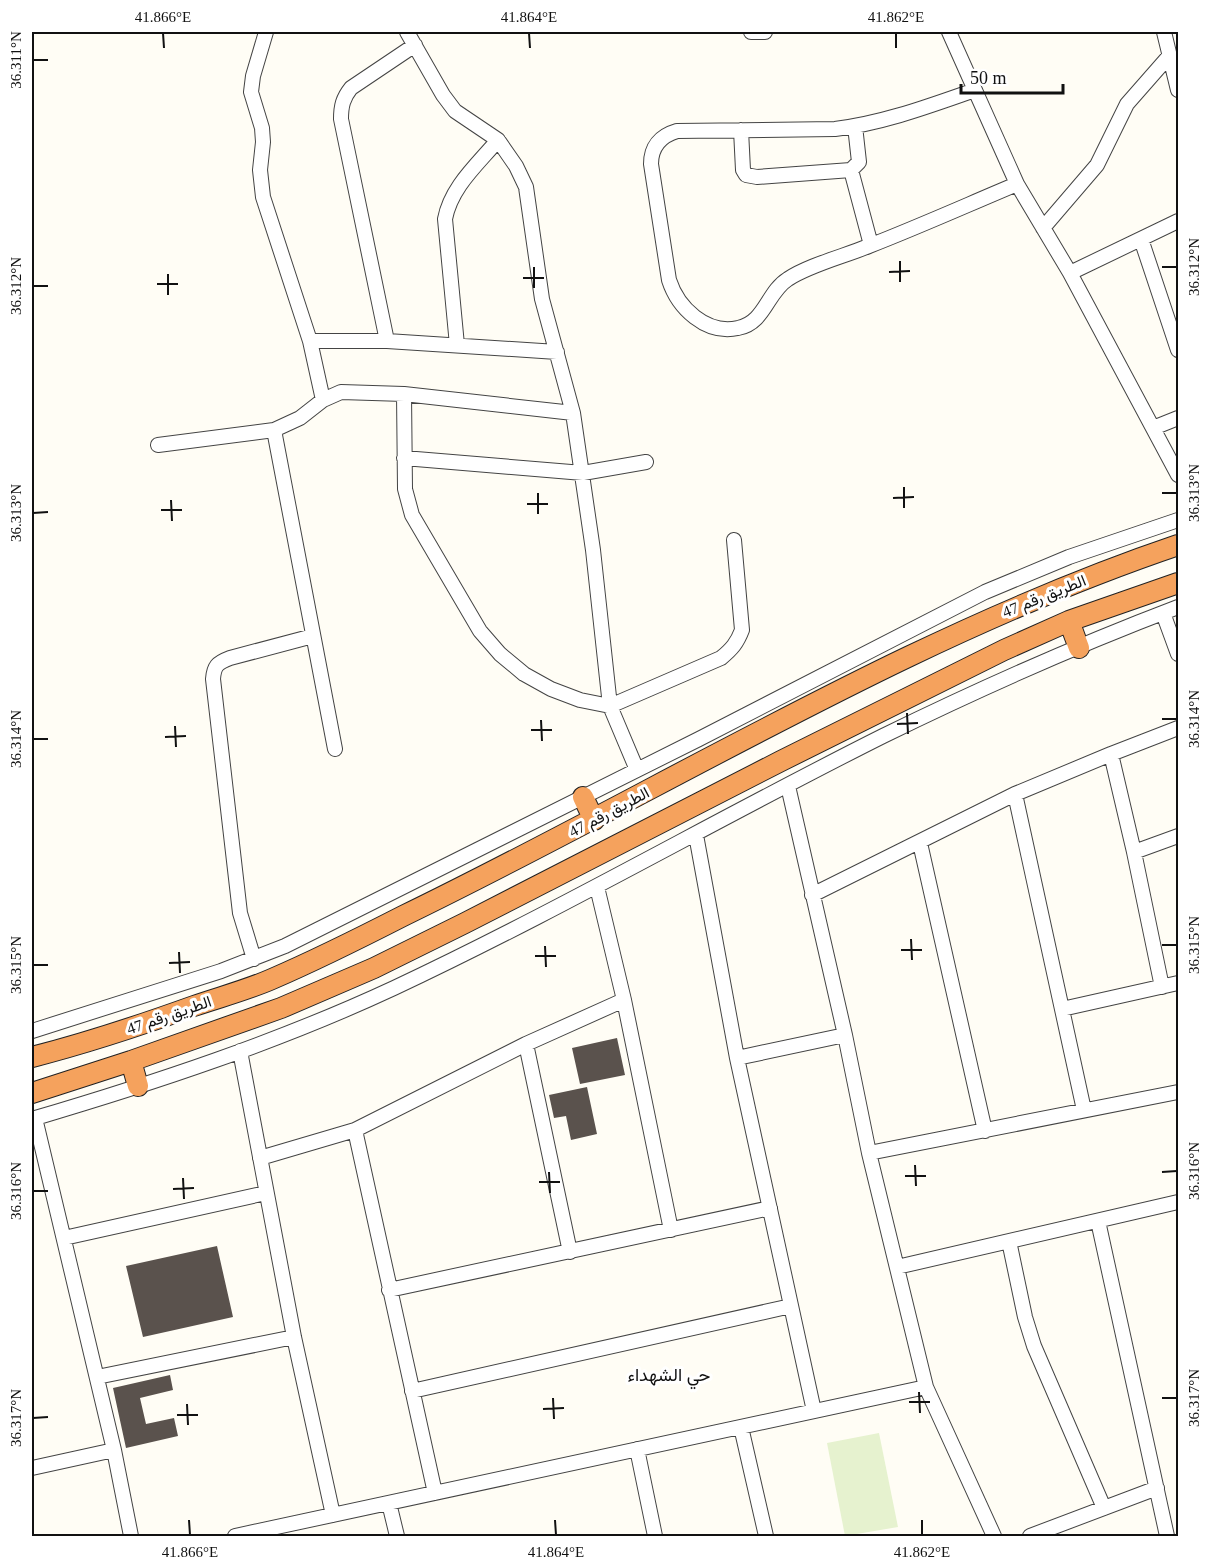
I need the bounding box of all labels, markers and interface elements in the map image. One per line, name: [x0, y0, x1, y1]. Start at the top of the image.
text: 41.866°E: [135, 9, 191, 25]
text: 41.864°E: [501, 9, 557, 25]
text: 41.862°E: [868, 9, 924, 25]
text: 36.311°N: [8, 31, 24, 89]
scale bar: [961, 57, 1063, 95]
text: 50 m: [970, 68, 1007, 88]
text: 36.312°N: [1186, 238, 1202, 296]
text: 36.312°N: [8, 257, 24, 315]
text: 36.313°N: [1186, 464, 1202, 522]
text: 36.313°N: [8, 484, 24, 542]
street label: الطريق رقم 47: [1000, 572, 1089, 622]
text: 36.314°N: [1186, 690, 1202, 748]
text: 36.314°N: [8, 710, 24, 768]
street label: الطريق رقم 47: [566, 784, 653, 842]
text: 36.315°N: [1186, 916, 1202, 974]
text: 36.315°N: [8, 936, 24, 994]
street label: الطريق رقم 47: [124, 993, 214, 1039]
text: 36.316°N: [1186, 1142, 1202, 1200]
text: 36.316°N: [8, 1162, 24, 1220]
district label: حي الشهداء: [628, 1365, 710, 1390]
text: 36.317°N: [1186, 1369, 1202, 1427]
text: 36.317°N: [8, 1389, 24, 1447]
text: 41.866°E: [162, 1544, 218, 1560]
text: 41.864°E: [528, 1544, 584, 1560]
text: 41.862°E: [894, 1544, 950, 1560]

